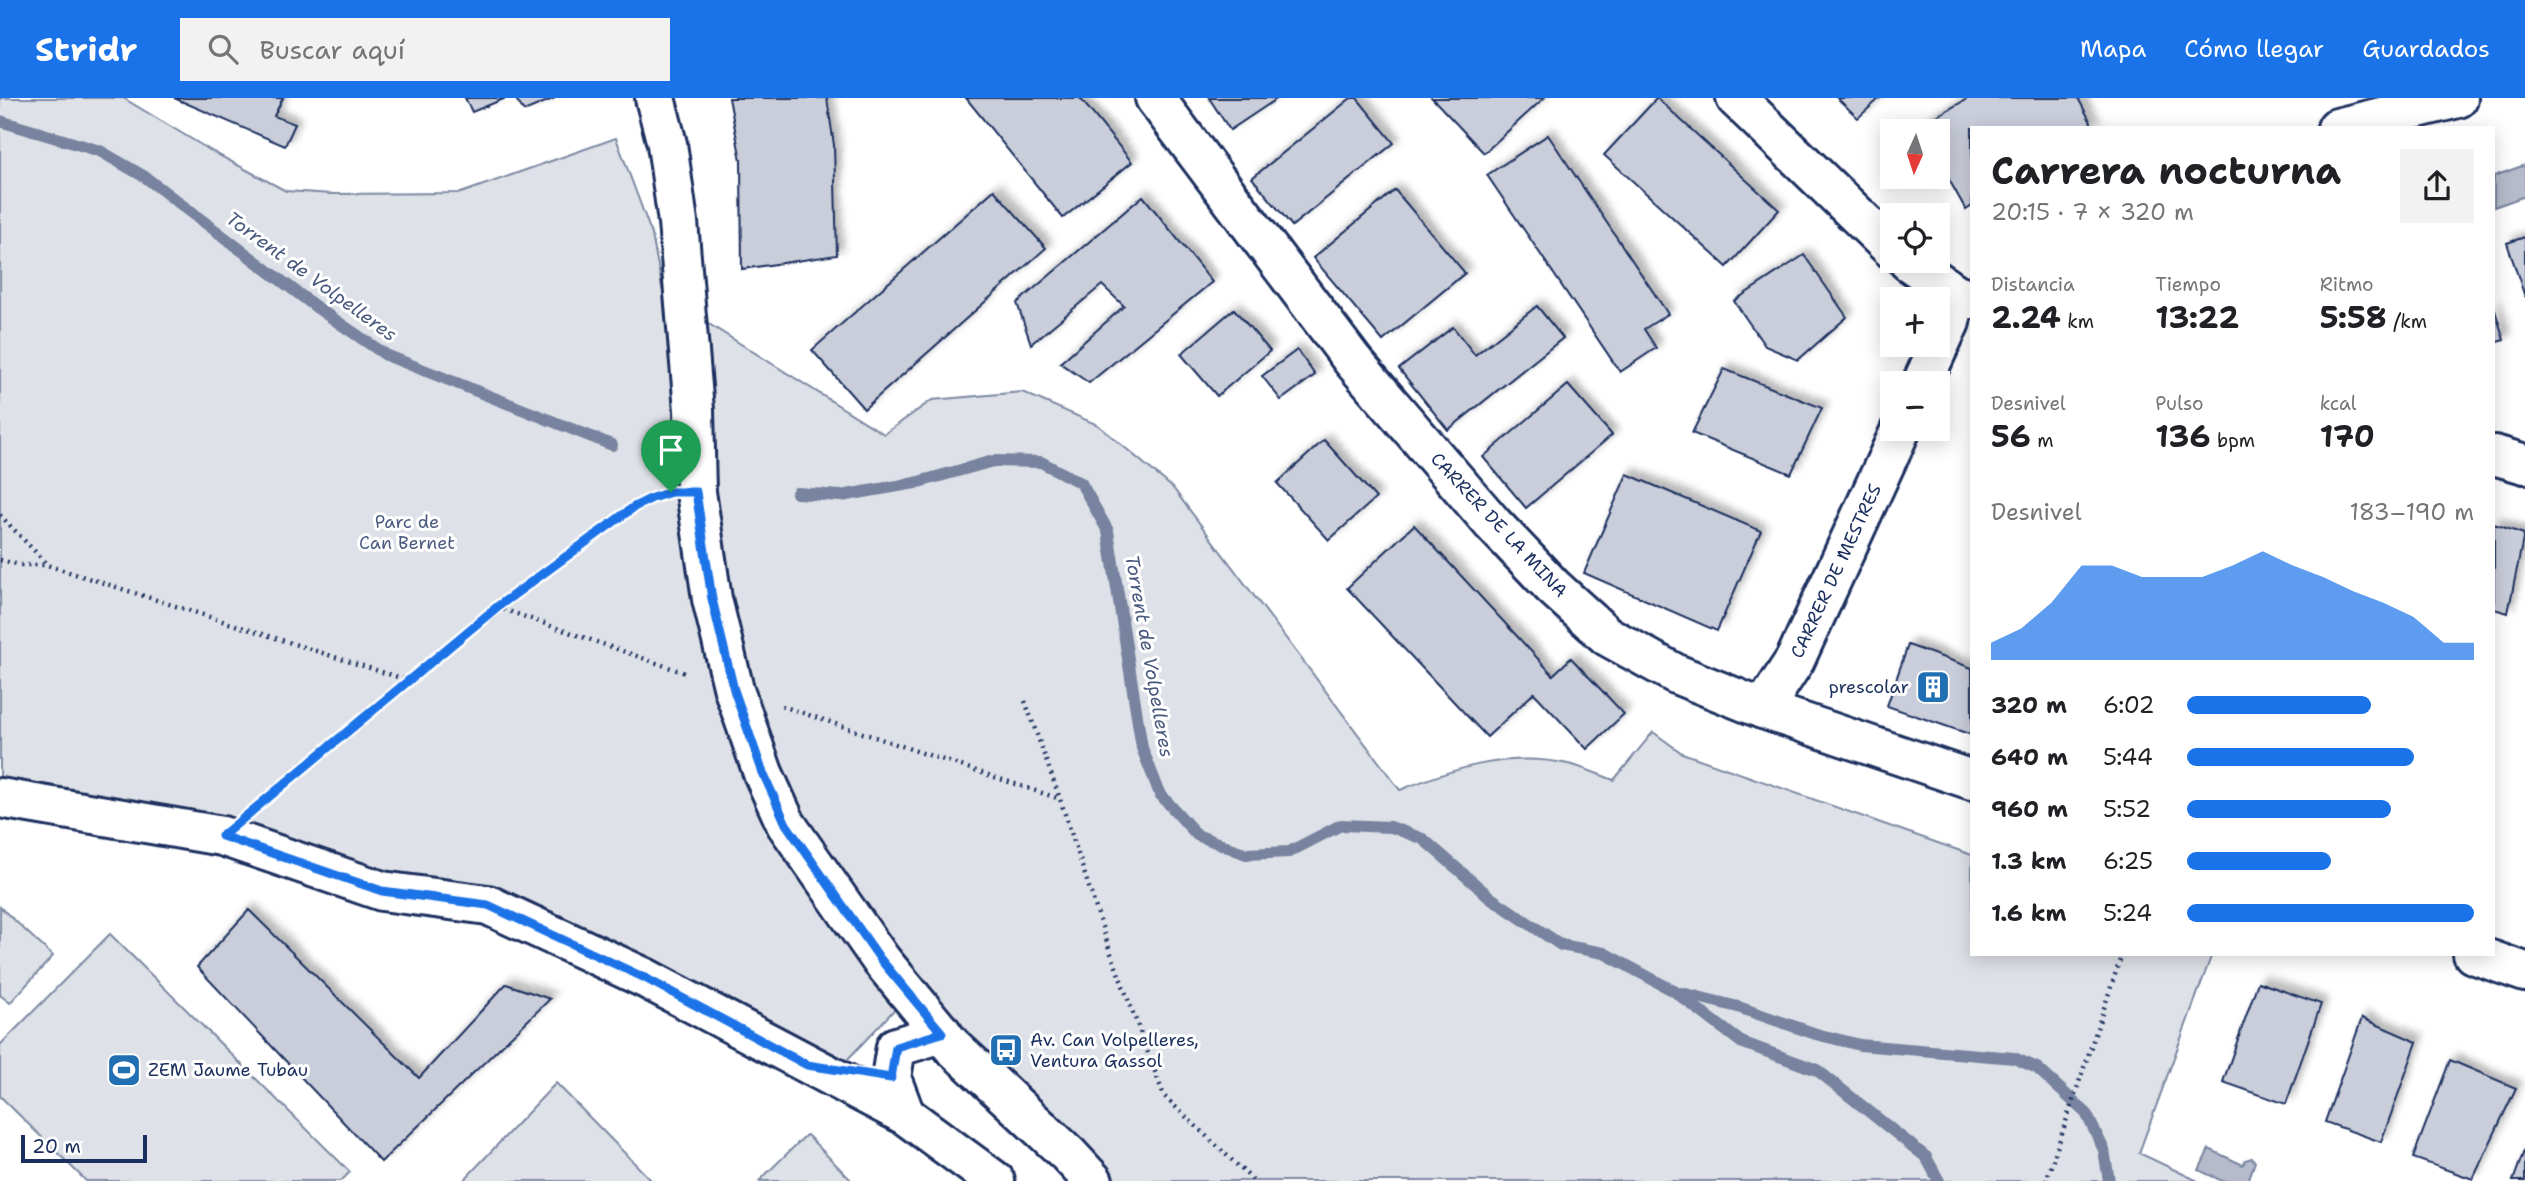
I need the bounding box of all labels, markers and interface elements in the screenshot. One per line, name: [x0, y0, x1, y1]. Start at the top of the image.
search box: [180, 18, 670, 81]
text: Stridr: [35, 27, 138, 72]
icon: search: [204, 30, 242, 68]
text: Buscar aquí: [260, 32, 405, 67]
text: Mapa: [2080, 33, 2146, 65]
text: Cómo llegar: [2184, 33, 2324, 65]
text: Guardados: [2362, 33, 2490, 65]
north arrow: [1880, 119, 1950, 189]
map controls: [1880, 119, 1950, 441]
text: Carrera nocturna: [1991, 145, 2341, 196]
button: share: [2400, 149, 2474, 223]
text: 20:15 · 7 × 320 m: [1991, 197, 2194, 227]
button: locate: [1880, 203, 1950, 273]
water label: Torrent de Volpelleres: [221, 206, 402, 347]
text: Distancia: [1991, 272, 2075, 297]
text: Tiempo: [2155, 272, 2221, 297]
text: Ritmo: [2320, 272, 2374, 297]
button: +: [1880, 287, 1950, 357]
text: 2.24: [1991, 297, 2061, 338]
text: 13:22: [2155, 297, 2239, 338]
text: 5:58: [2320, 297, 2387, 338]
text: km: [2061, 309, 2094, 334]
text: /km: [2387, 309, 2427, 334]
button: −: [1880, 371, 1950, 441]
text: Desnivel: [1991, 391, 2066, 416]
text: Pulso: [2155, 391, 2204, 416]
text: kcal: [2320, 391, 2357, 416]
text: 56: [1991, 416, 2031, 457]
text: 136: [2155, 416, 2210, 457]
text: 170: [2320, 416, 2375, 457]
pin: [641, 420, 701, 492]
text: m: [2031, 428, 2054, 453]
text: bpm: [2210, 428, 2255, 453]
icon: arrive: [652, 431, 690, 469]
street label: CARRER DE LA MINA: [1425, 447, 1573, 603]
street label: CARRER DE MESTRES: [1785, 480, 1887, 662]
text: Desnivel: [1991, 497, 2082, 527]
text: 183–190 m: [2349, 497, 2474, 527]
park label: Parc de Can Bernet: [359, 510, 455, 555]
water label: Torrent de Volpelleres: [1119, 553, 1180, 759]
building icon: prescolar: [1914, 668, 1952, 706]
place label: prescolar: [1829, 675, 1909, 699]
text: 320 m: [1991, 690, 2067, 720]
text: 6:02: [2103, 690, 2155, 720]
text: 640 m: [1991, 742, 2068, 772]
text: 5:44: [2103, 742, 2153, 772]
text: 960 m: [1991, 794, 2068, 824]
text: 5:52: [2103, 794, 2151, 824]
text: 1.3 km: [1991, 846, 2066, 876]
text: 6:25: [2103, 846, 2153, 876]
text: 1.6 km: [1991, 898, 2066, 928]
text: 5:24: [2103, 898, 2152, 928]
place label: Av. Can Volpelleres, Ventura Gassol: [1030, 1028, 1199, 1073]
bus stop icon: Av. Can Volpelleres, Ventura Gassol: [987, 1031, 1025, 1069]
sports icon: ZEM Jaume Tubau: [105, 1051, 143, 1089]
place label: ZEM Jaume Tubau: [148, 1058, 308, 1082]
scale bar: [21, 1132, 147, 1164]
text: 20 m: [32, 1134, 81, 1159]

